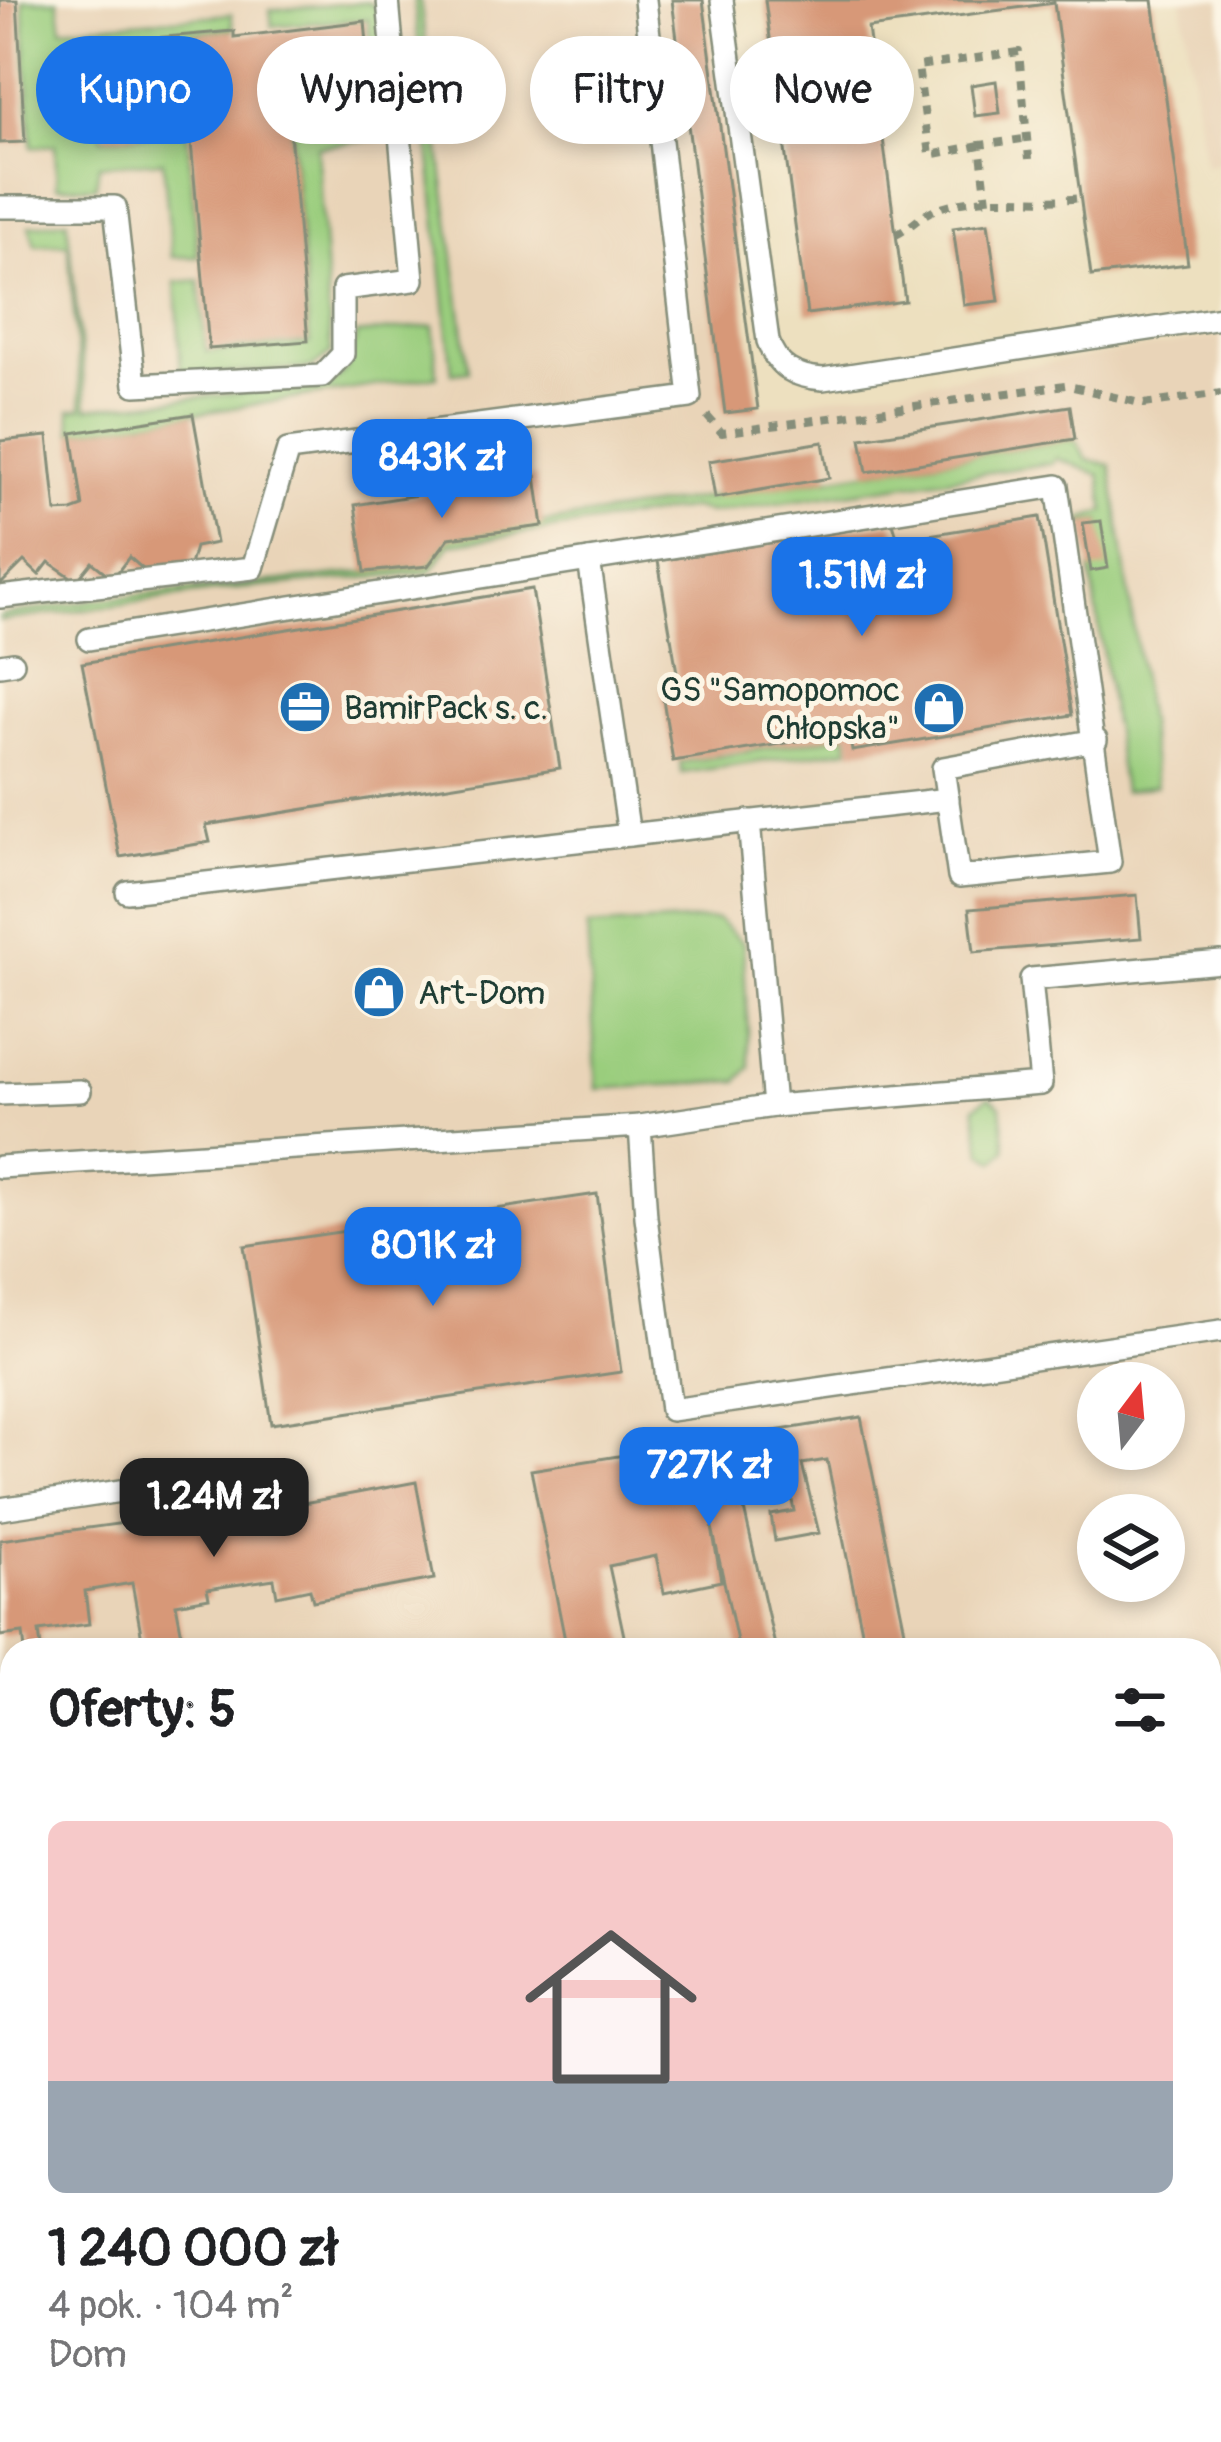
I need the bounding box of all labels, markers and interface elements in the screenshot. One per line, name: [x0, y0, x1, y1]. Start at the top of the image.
chip: Kupno: [36, 36, 233, 144]
chip: Wynajem: [257, 36, 506, 144]
chip: Filtry: [530, 36, 706, 144]
chip: Nowe: [730, 36, 914, 144]
pin: 843K zł: [331, 419, 553, 521]
text: 843K zł: [379, 433, 505, 482]
pin: 1.51M zł: [738, 537, 986, 639]
text: 1.51M zł: [799, 551, 925, 600]
place label: GS "Samopomoc Chłopska": [660, 670, 900, 749]
office icon: BamirPack s. c.: [277, 679, 333, 735]
shop icon: GS "Samopomoc Chłopska": [911, 680, 967, 736]
place label: BamirPack s. c.: [344, 688, 548, 729]
shop icon: Art-Dom: [351, 964, 407, 1020]
place label: Art-Dom: [418, 973, 545, 1014]
pin: 801K zł: [322, 1207, 544, 1309]
text: 801K zł: [371, 1221, 495, 1270]
north arrow: [1077, 1362, 1185, 1470]
map controls: [1077, 1362, 1185, 1602]
pin: 727K zł: [598, 1427, 820, 1529]
text: 727K zł: [647, 1441, 772, 1490]
pin: 1.24M zł: [90, 1458, 338, 1560]
text: 1.24M zł: [147, 1472, 281, 1521]
button: layers: [1077, 1494, 1185, 1602]
icon: filters: [1107, 1677, 1173, 1743]
text: Oferty: 5: [48, 1678, 236, 1742]
icon: home: [503, 1899, 719, 2115]
text: 1 240 000 zł: [48, 2217, 338, 2281]
text: 4 pok. · 104 m²: [48, 2281, 294, 2330]
text: Dom: [48, 2330, 127, 2379]

